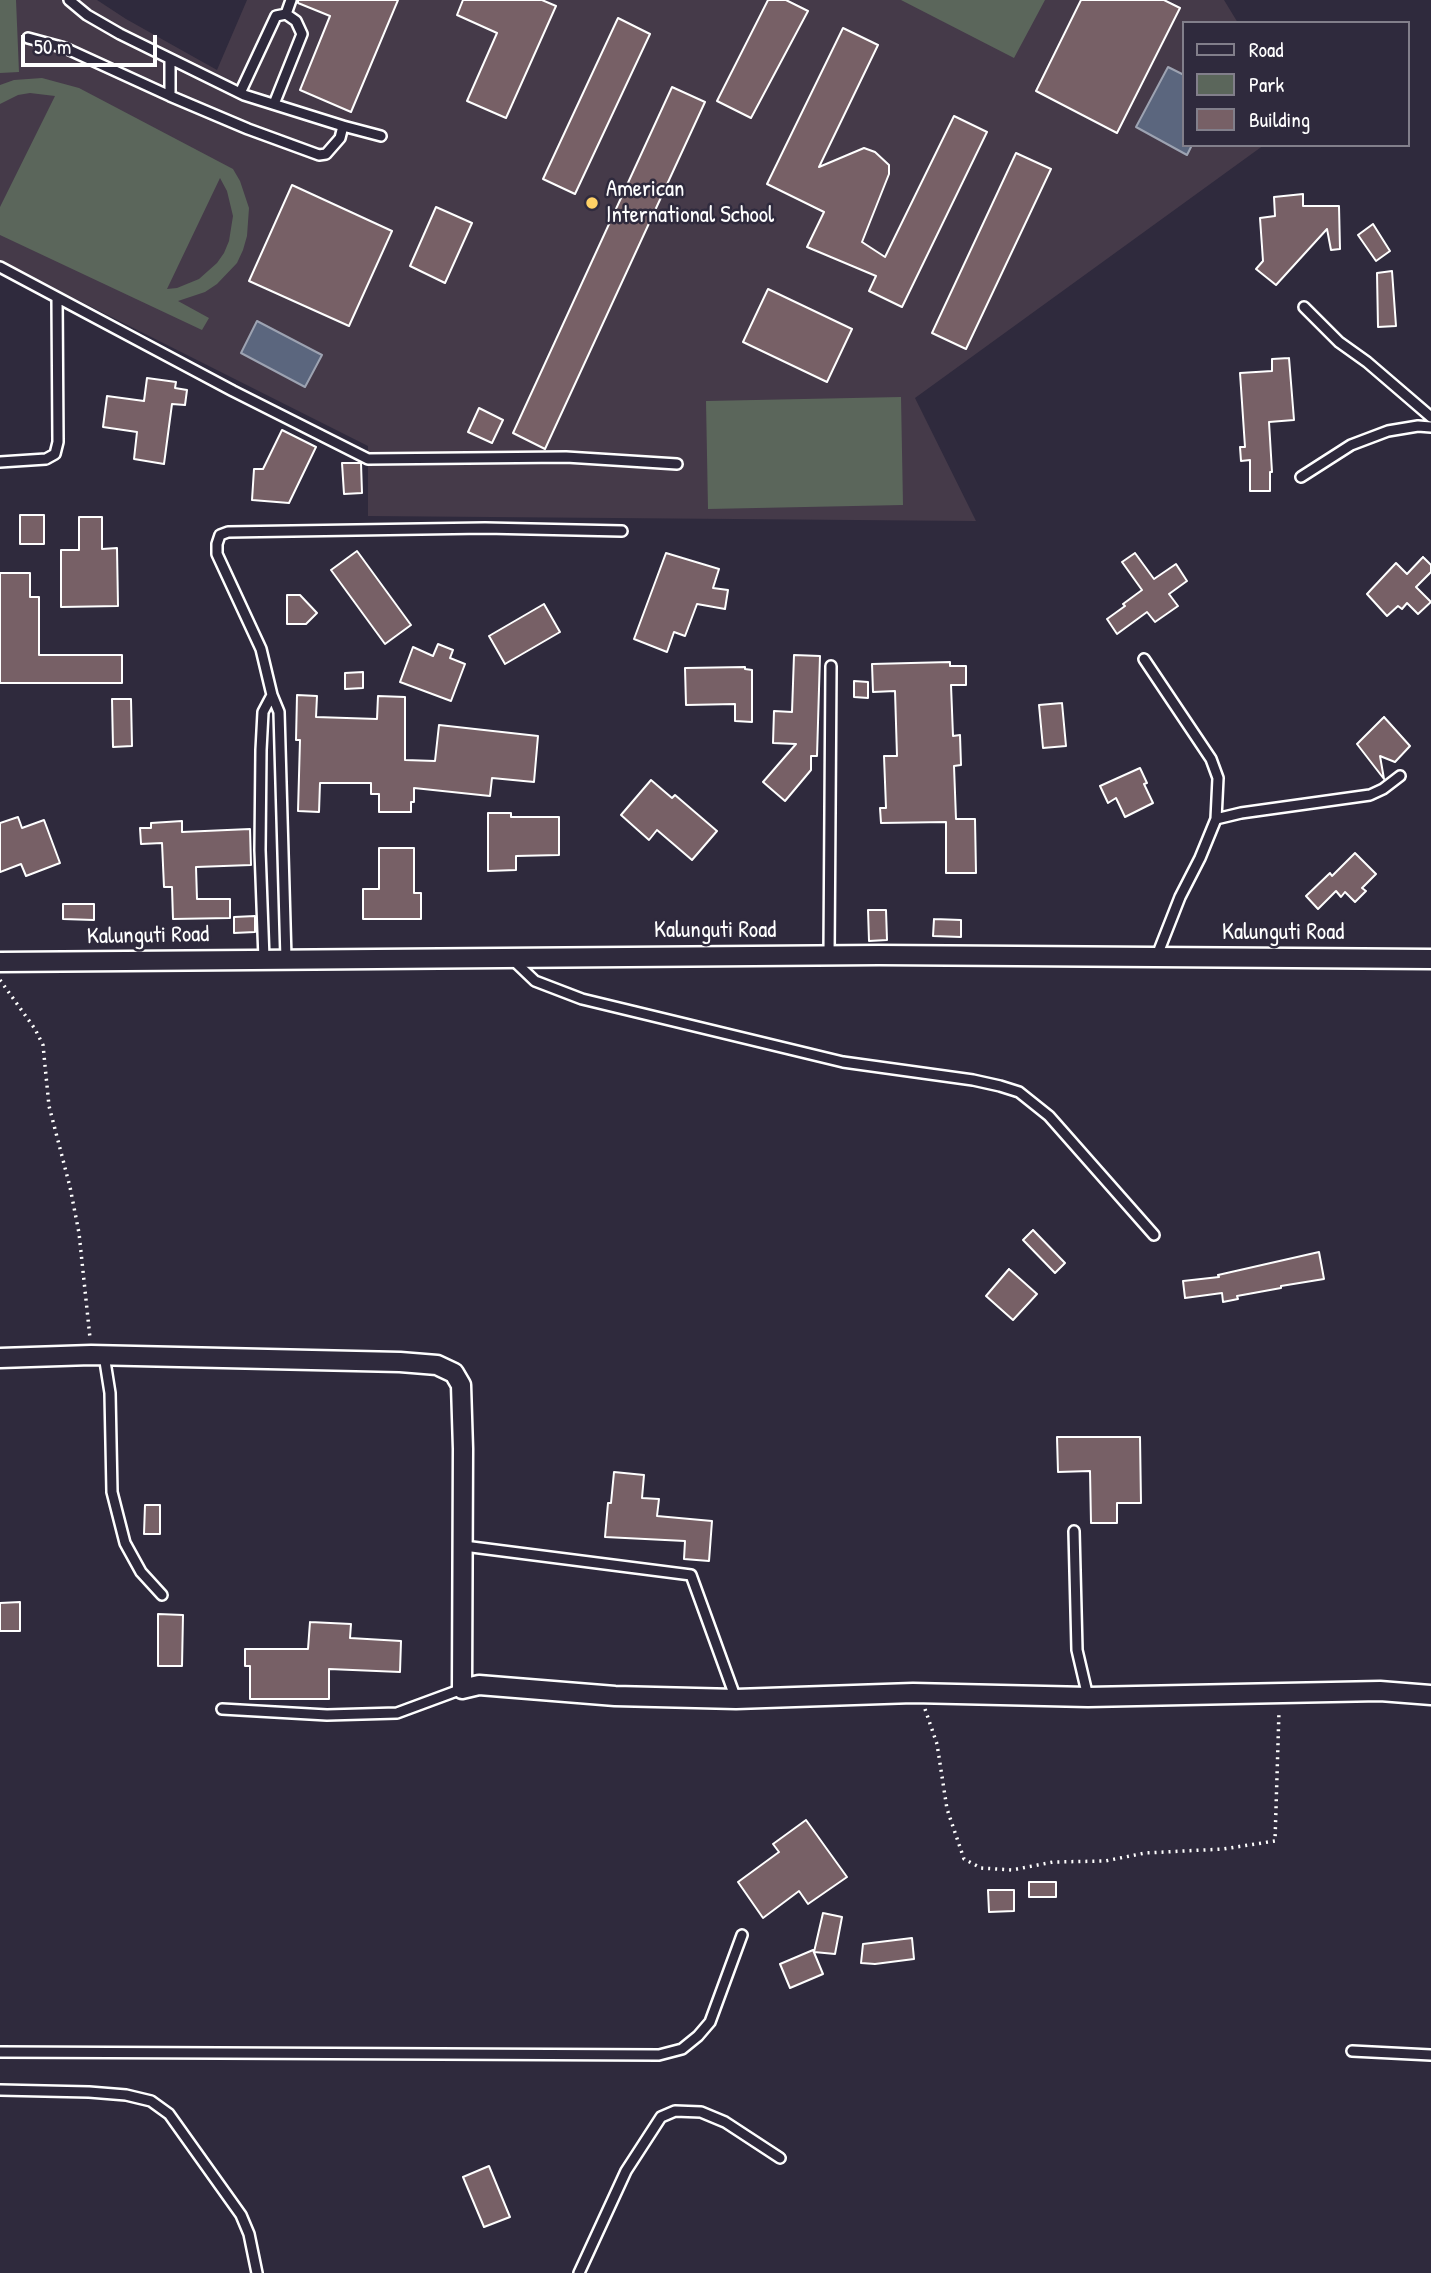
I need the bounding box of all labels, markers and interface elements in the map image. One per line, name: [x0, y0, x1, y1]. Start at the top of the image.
scale bar: [24, 21, 161, 65]
legend: [1182, 21, 1410, 147]
text: 50 m: [34, 32, 71, 61]
text: Road: [1249, 35, 1283, 64]
text: Park: [1249, 70, 1284, 99]
text: Building: [1249, 105, 1310, 134]
place label: American International School: [606, 176, 774, 230]
marker: American International School: [584, 195, 600, 211]
street label: Kalunguti Road: [654, 917, 776, 945]
street label: Kalunguti Road: [1222, 919, 1344, 947]
street label: Kalunguti Road: [87, 921, 209, 951]

